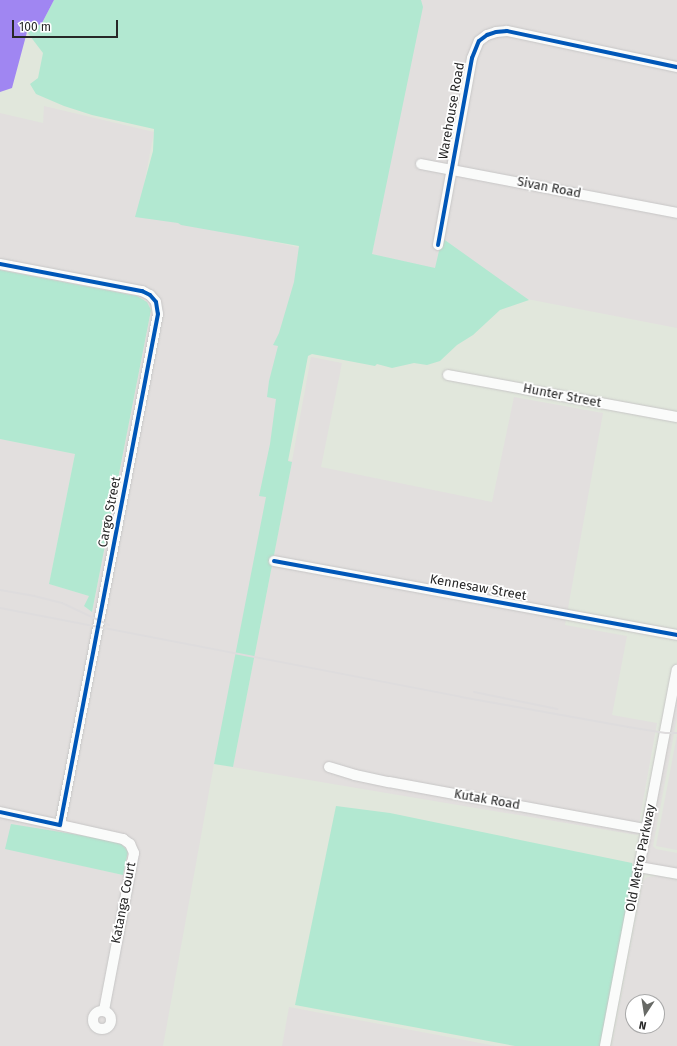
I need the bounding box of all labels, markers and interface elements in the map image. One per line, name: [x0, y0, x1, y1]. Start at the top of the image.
scale bar: [14, 12, 120, 38]
text: 100 m: [19, 20, 51, 34]
street label: Warehouse Road: [436, 61, 468, 161]
street label: Sivan Road: [516, 174, 582, 202]
street label: Hunter Street: [522, 381, 602, 411]
street label: Cargo Street: [95, 475, 125, 549]
street label: Kennesaw Street: [428, 572, 528, 604]
street label: Kutak Road: [453, 787, 521, 813]
street label: Old Metro Parkway: [623, 803, 659, 913]
street label: Katanga Court: [108, 861, 140, 945]
north arrow: [625, 994, 665, 1034]
text: N: [638, 1018, 648, 1032]

